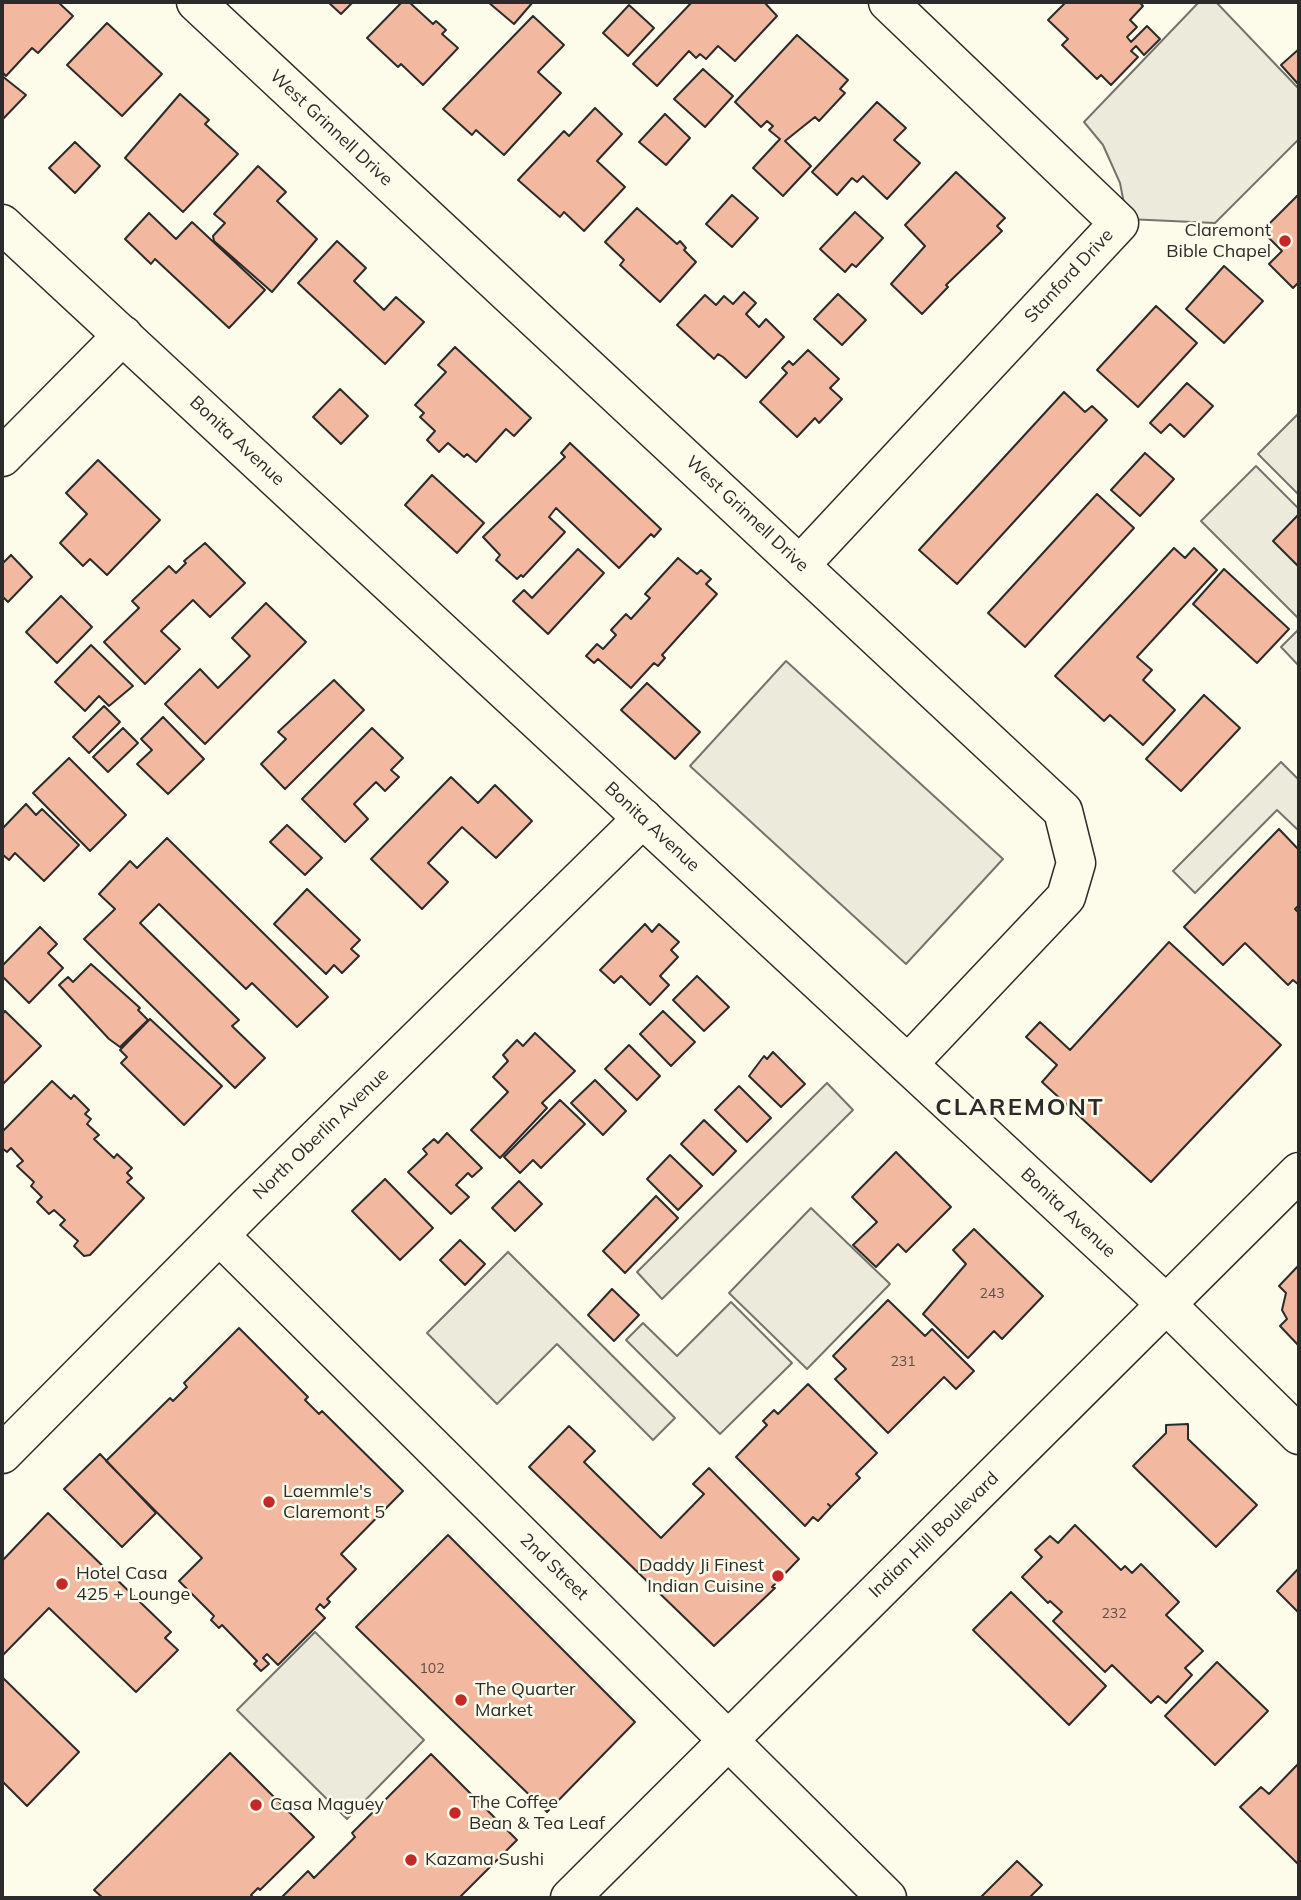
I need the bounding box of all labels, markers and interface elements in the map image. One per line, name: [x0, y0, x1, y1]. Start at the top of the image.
street label: West Grinnell Drive: [265, 65, 397, 191]
place label: Claremont Bible Chapel: [1166, 220, 1271, 262]
street label: Stanford Drive: [1020, 225, 1118, 327]
marker: Claremont Bible Chapel: [1277, 233, 1293, 249]
street label: Bonita Avenue: [185, 392, 289, 490]
street label: West Grinnell Drive: [681, 451, 813, 577]
street label: Bonita Avenue: [600, 778, 704, 876]
street label: North Oberlin Avenue: [249, 1064, 393, 1204]
district label: CLAREMONT: [936, 1094, 1104, 1122]
street label: Bonita Avenue: [1016, 1164, 1120, 1262]
house number: 243: [979, 1286, 1005, 1302]
house number: 231: [890, 1354, 916, 1370]
street label: Indian Hill Boulevard: [865, 1468, 1003, 1602]
place label: Laemmle's Claremont 5: [283, 1481, 385, 1524]
marker: Laemmle's Claremont 5: [261, 1494, 277, 1510]
street label: 2nd Street: [515, 1529, 593, 1605]
place label: Daddy Ji Finest Indian Cuisine: [639, 1555, 764, 1598]
place label: Hotel Casa 425 + Lounge: [76, 1563, 190, 1606]
marker: Daddy Ji Finest Indian Cuisine: [770, 1568, 786, 1584]
marker: Hotel Casa 425 + Lounge: [54, 1576, 70, 1592]
house number: 232: [1101, 1606, 1127, 1622]
house number: 102: [419, 1661, 445, 1677]
place label: The Quarter Market: [475, 1679, 576, 1722]
marker: The Quarter Market: [453, 1692, 469, 1708]
place label: The Coffee Bean & Tea Leaf: [469, 1792, 605, 1834]
place label: Casa Maguey: [270, 1794, 384, 1816]
marker: Casa Maguey: [248, 1797, 264, 1813]
marker: The Coffee Bean & Tea Leaf: [447, 1805, 463, 1821]
place label: Kazama Sushi: [425, 1849, 544, 1871]
marker: Kazama Sushi: [403, 1852, 419, 1868]

